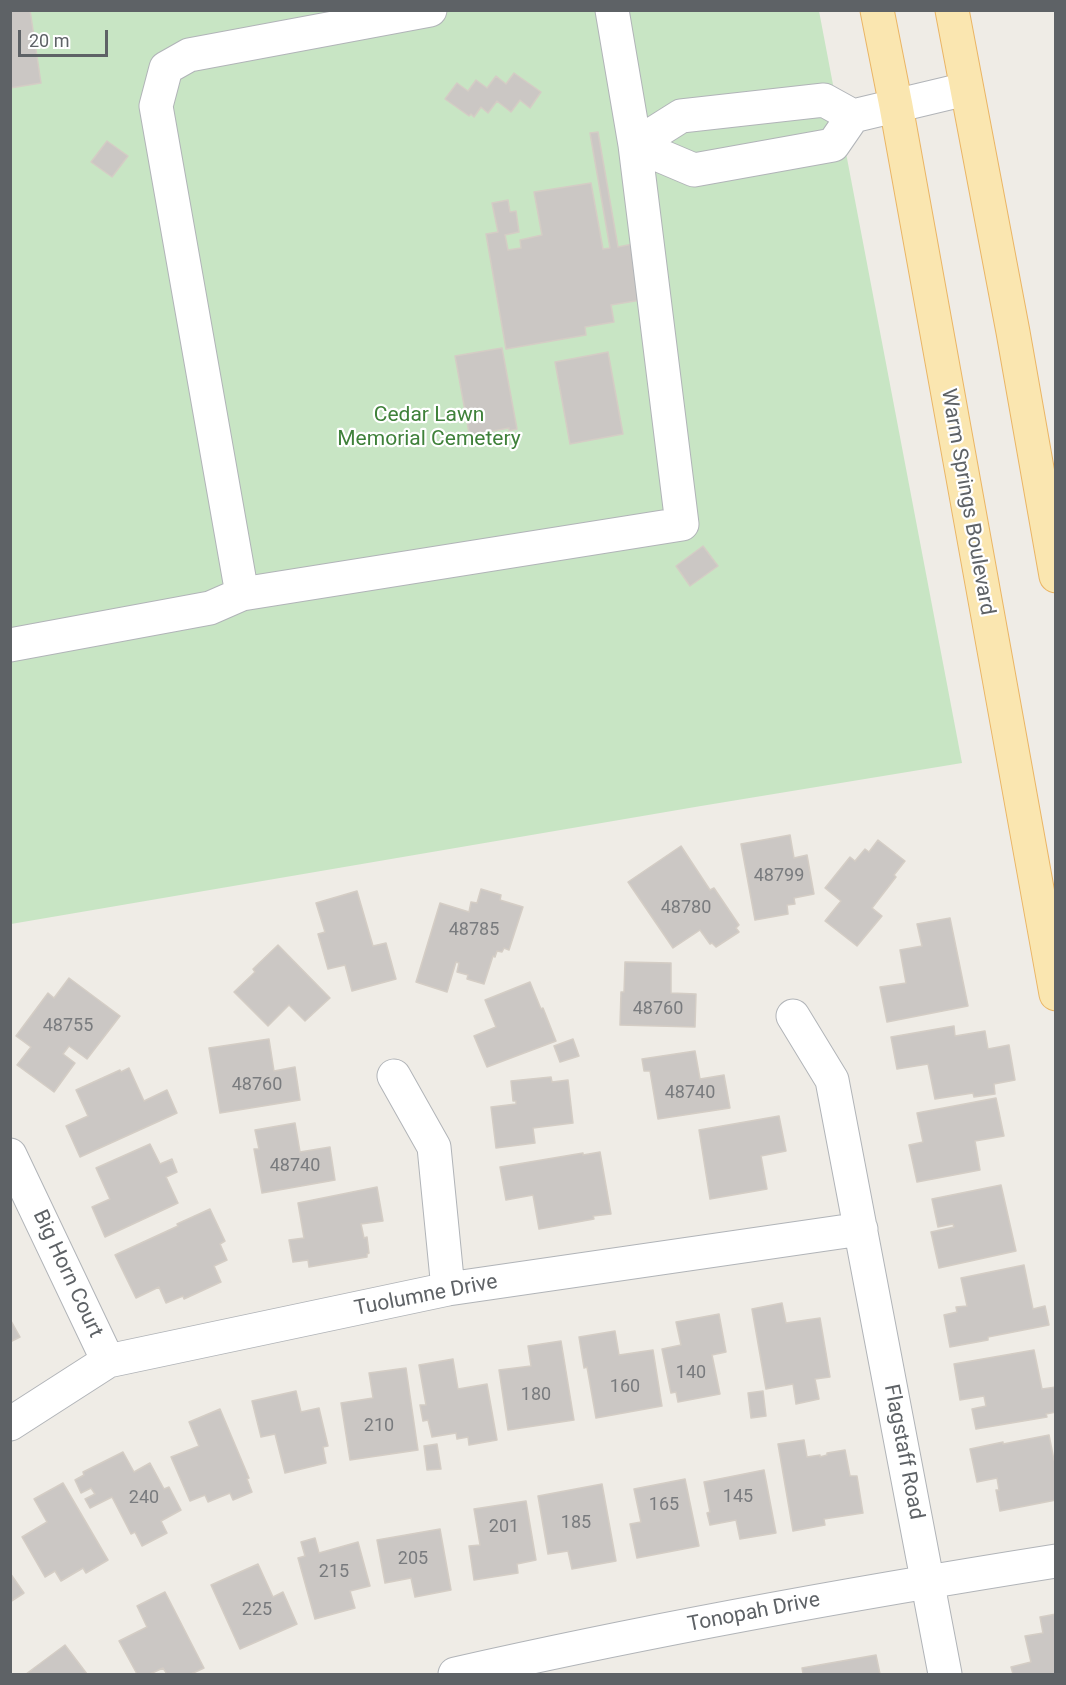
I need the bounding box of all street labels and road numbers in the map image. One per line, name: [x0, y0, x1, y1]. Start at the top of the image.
street label: Warm Springs Boulevard: [935, 387, 999, 617]
street label: Big Horn Court: [26, 1206, 108, 1342]
street label: Tuolumne Drive: [352, 1270, 500, 1322]
street label: Flagstaff Road: [878, 1382, 928, 1522]
street label: Tonopah Drive: [686, 1588, 822, 1638]

